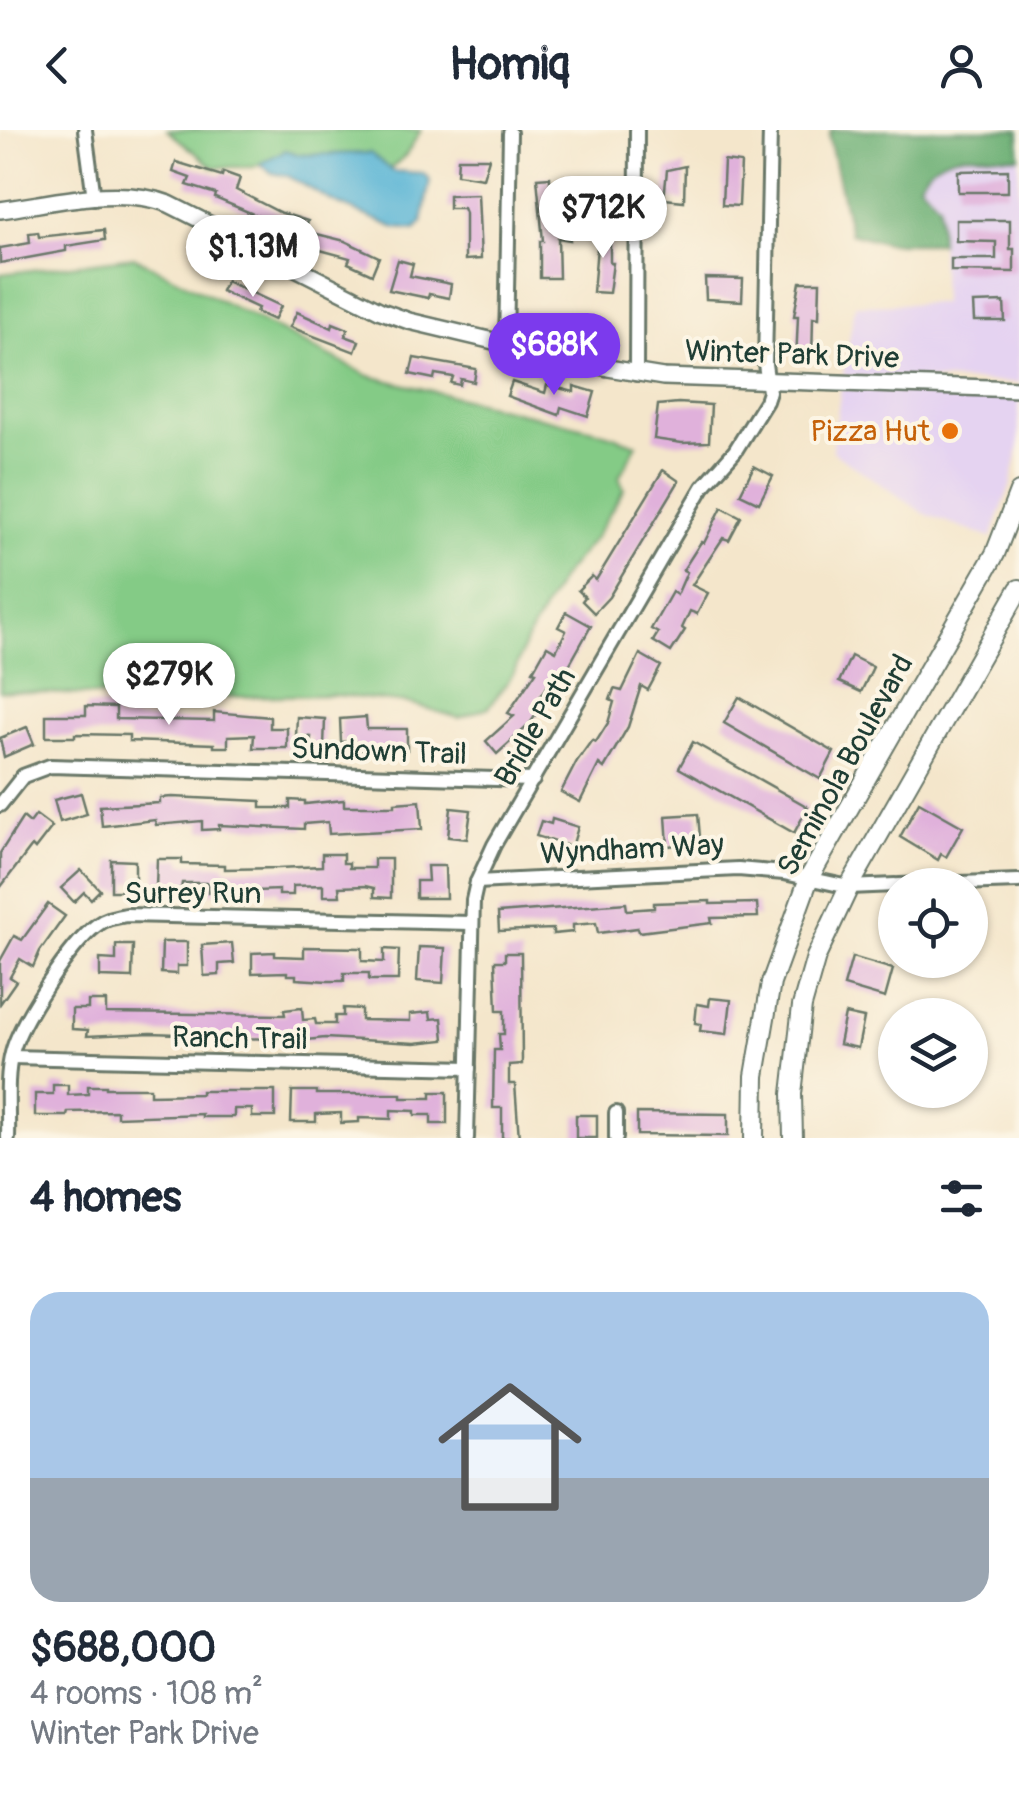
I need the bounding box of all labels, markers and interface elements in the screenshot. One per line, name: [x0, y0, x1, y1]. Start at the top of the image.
text: Homiq: [449, 37, 570, 93]
icon: back: [30, 38, 85, 93]
icon: person: [934, 38, 989, 93]
pin: $712K: [533, 176, 673, 261]
text: $712K: [561, 188, 645, 228]
pin: $1.13M: [172, 215, 334, 300]
text: $1.13M: [208, 227, 298, 267]
pin: $688K: [484, 313, 624, 398]
text: $688K: [510, 325, 598, 365]
street label: Winter Park Drive: [684, 332, 900, 377]
place label: Pizza Hut: [810, 413, 931, 450]
marker: Pizza Hut: [939, 420, 961, 442]
pin: $279K: [99, 643, 239, 728]
street label: Seminola Boulevard: [769, 648, 922, 882]
text: $279K: [125, 655, 213, 695]
street label: Bridle Path: [487, 661, 584, 793]
street label: Sundown Trail: [290, 730, 468, 773]
street label: Wyndham Way: [539, 826, 725, 873]
map controls: [878, 868, 988, 1108]
button: locate: [878, 868, 988, 978]
street label: Surrey Run: [125, 875, 261, 912]
button: layers: [878, 998, 988, 1108]
street label: Ranch Trail: [172, 1019, 308, 1058]
icon: filters: [934, 1171, 989, 1226]
text: 4 homes: [30, 1172, 181, 1224]
icon: home: [420, 1357, 600, 1537]
text: $688,000: [30, 1622, 216, 1674]
text: 4 rooms · 108 m²: [30, 1674, 263, 1714]
text: Winter Park Drive: [30, 1714, 259, 1754]

